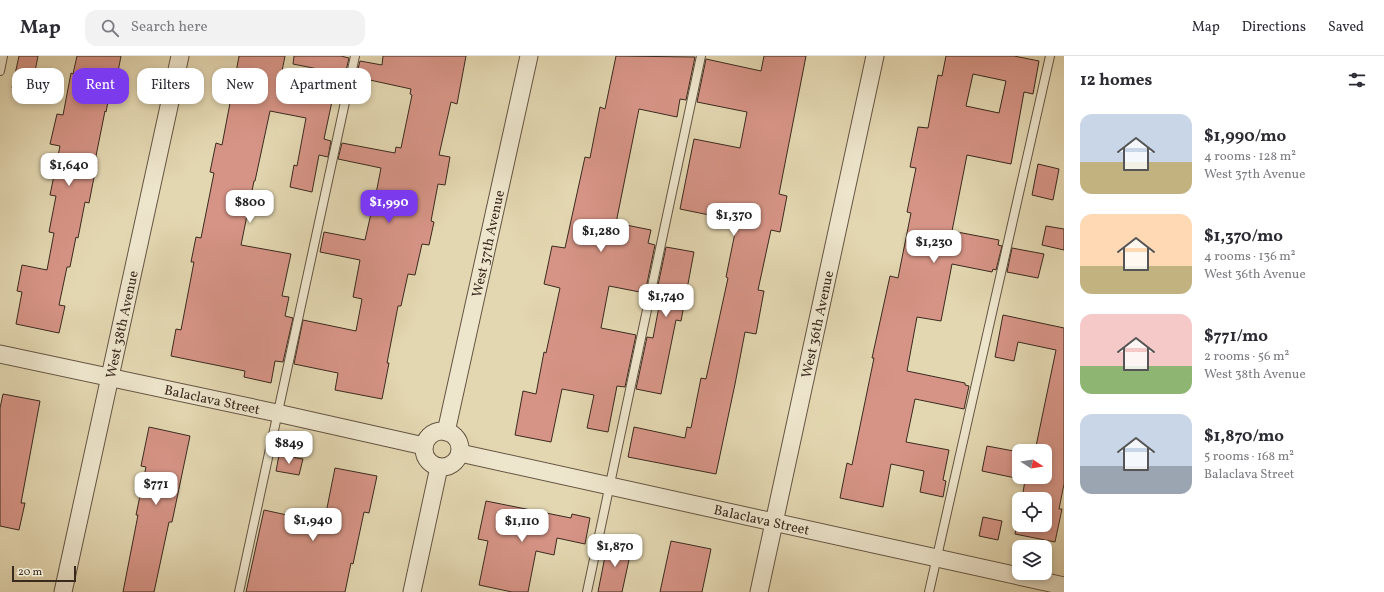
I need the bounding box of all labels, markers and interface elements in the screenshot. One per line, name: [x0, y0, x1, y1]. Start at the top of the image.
search box: [85, 10, 365, 46]
text: Map: [20, 15, 61, 41]
icon: search: [99, 17, 121, 39]
text: Search here: [131, 17, 208, 38]
text: Map: [1192, 18, 1220, 37]
text: Directions: [1242, 18, 1306, 37]
text: Saved: [1328, 18, 1364, 37]
chip: Buy: [12, 68, 64, 104]
chip: Rent: [72, 68, 129, 104]
chip: Filters: [137, 68, 204, 104]
chip: New: [212, 68, 268, 104]
chip: Apartment: [276, 68, 371, 104]
text: 12 homes: [1080, 69, 1152, 92]
icon: filters: [1346, 69, 1368, 91]
text: $1,990/mo: [1204, 125, 1286, 148]
icon: home: [1112, 130, 1160, 178]
text: 4 rooms · 128 m²: [1204, 148, 1296, 166]
pin: $1,640: [36, 153, 102, 187]
text: $1,640: [50, 157, 88, 175]
text: West 37th Avenue: [1204, 166, 1305, 184]
street label: West 37th Avenue: [468, 188, 510, 299]
pin: $800: [226, 190, 274, 224]
pin: $1,990: [356, 190, 422, 224]
text: $800: [235, 194, 265, 212]
text: $1,990: [370, 194, 408, 212]
pin: $1,370: [701, 203, 767, 237]
text: $1,370: [716, 207, 752, 225]
pin: $1,280: [568, 219, 634, 253]
text: $1,280: [582, 223, 620, 241]
text: $1,370/mo: [1204, 225, 1283, 248]
pin: $1,230: [901, 230, 967, 264]
icon: home: [1112, 230, 1160, 278]
text: $1,230: [915, 234, 953, 252]
text: 4 rooms · 136 m²: [1204, 248, 1296, 266]
text: West 36th Avenue: [1204, 266, 1306, 284]
street label: West 38th Avenue: [102, 269, 144, 380]
street label: West 36th Avenue: [798, 269, 839, 380]
pin: $1,740: [633, 284, 699, 318]
text: $1,740: [648, 288, 684, 306]
text: $771/mo: [1204, 325, 1268, 348]
icon: home: [1112, 330, 1160, 378]
text: 2 rooms · 56 m²: [1204, 348, 1289, 366]
text: West 38th Avenue: [1204, 366, 1306, 384]
street label: Balaclava Street: [162, 381, 262, 420]
text: $1,870/mo: [1204, 425, 1284, 448]
icon: home: [1112, 430, 1160, 478]
pin: $849: [265, 431, 313, 465]
text: $849: [275, 435, 303, 453]
north arrow: [1012, 444, 1052, 484]
map controls: [1012, 444, 1052, 580]
text: 5 rooms · 168 m²: [1204, 448, 1294, 466]
text: Balaclava Street: [1204, 466, 1294, 484]
pin: $771: [132, 472, 180, 506]
text: $771: [144, 476, 168, 494]
button: locate: [1012, 492, 1052, 532]
street label: Balaclava Street: [712, 501, 811, 541]
pin: $1,940: [280, 508, 346, 542]
pin: $1,110: [489, 509, 555, 543]
text: $1,940: [294, 512, 332, 530]
text: $1,110: [505, 513, 539, 531]
pin: $1,870: [582, 534, 648, 568]
text: $1,870: [596, 538, 634, 556]
button: layers: [1012, 540, 1052, 580]
scale bar: [12, 564, 76, 583]
text: 20 m: [18, 565, 42, 580]

